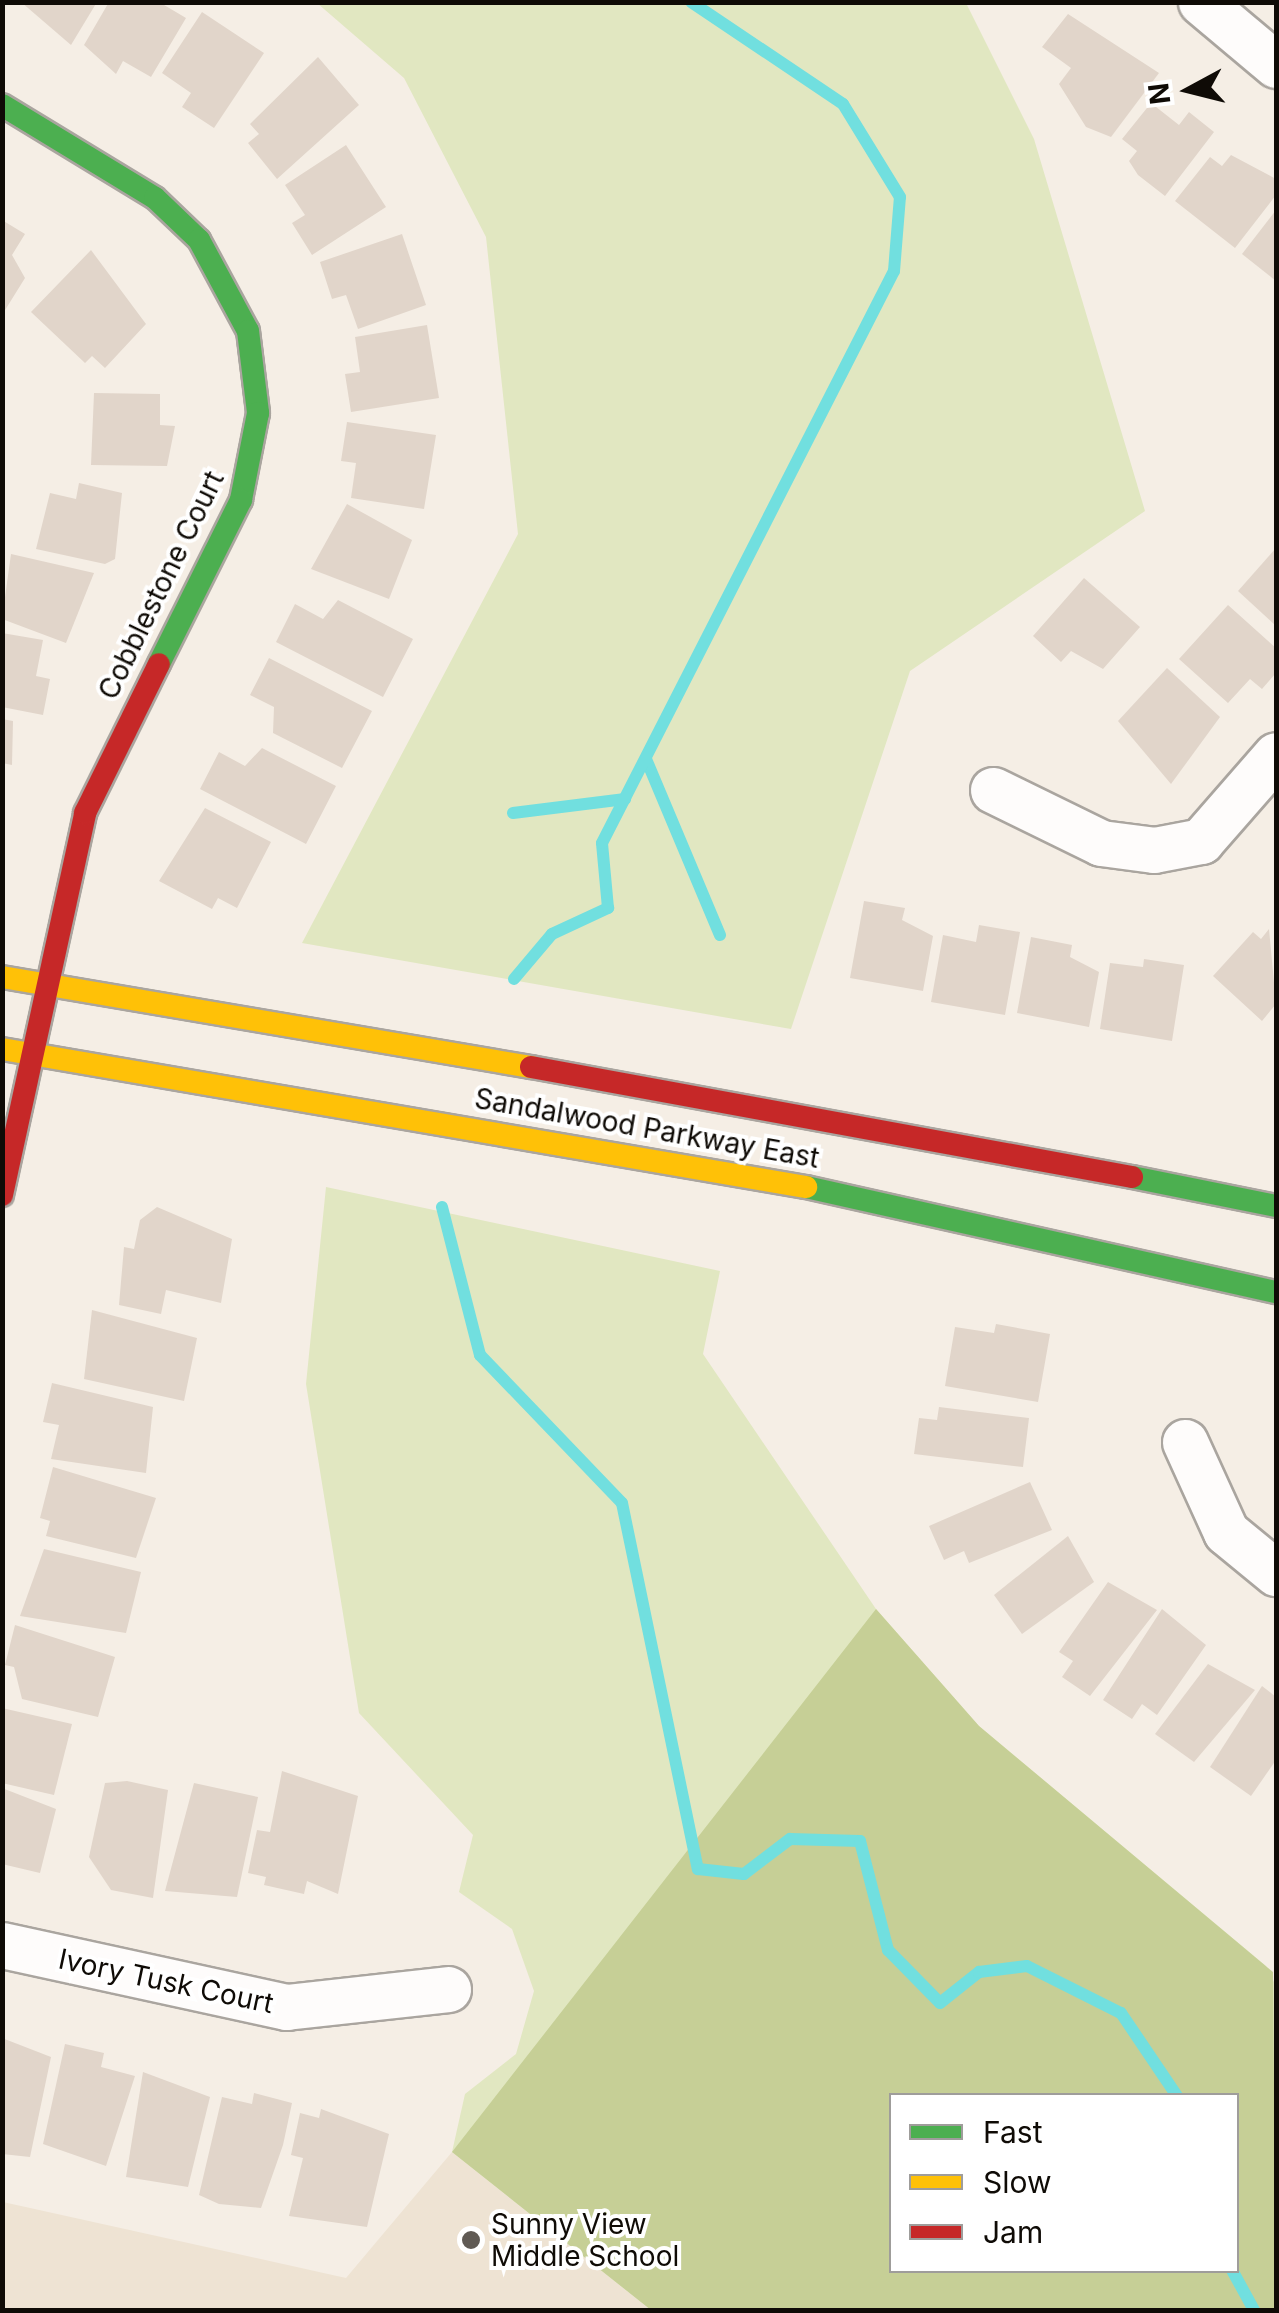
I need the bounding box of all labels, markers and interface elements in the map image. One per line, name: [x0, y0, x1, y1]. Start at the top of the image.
north arrow: [1139, 40, 1239, 140]
text: N: [1141, 81, 1177, 106]
street label: Cobblestone Court: [91, 465, 231, 705]
street label: Sandalwood Parkway East: [472, 1081, 822, 1175]
street label: Ivory Tusk Court: [56, 1942, 276, 2020]
legend: [889, 2093, 1239, 2273]
text: Fast: [983, 2114, 1042, 2150]
text: Slow: [983, 2164, 1052, 2200]
place label: Sunny View Middle School: [491, 2207, 679, 2273]
text: Jam: [983, 2214, 1043, 2250]
marker: Sunny View Middle School: [460, 2229, 482, 2251]

